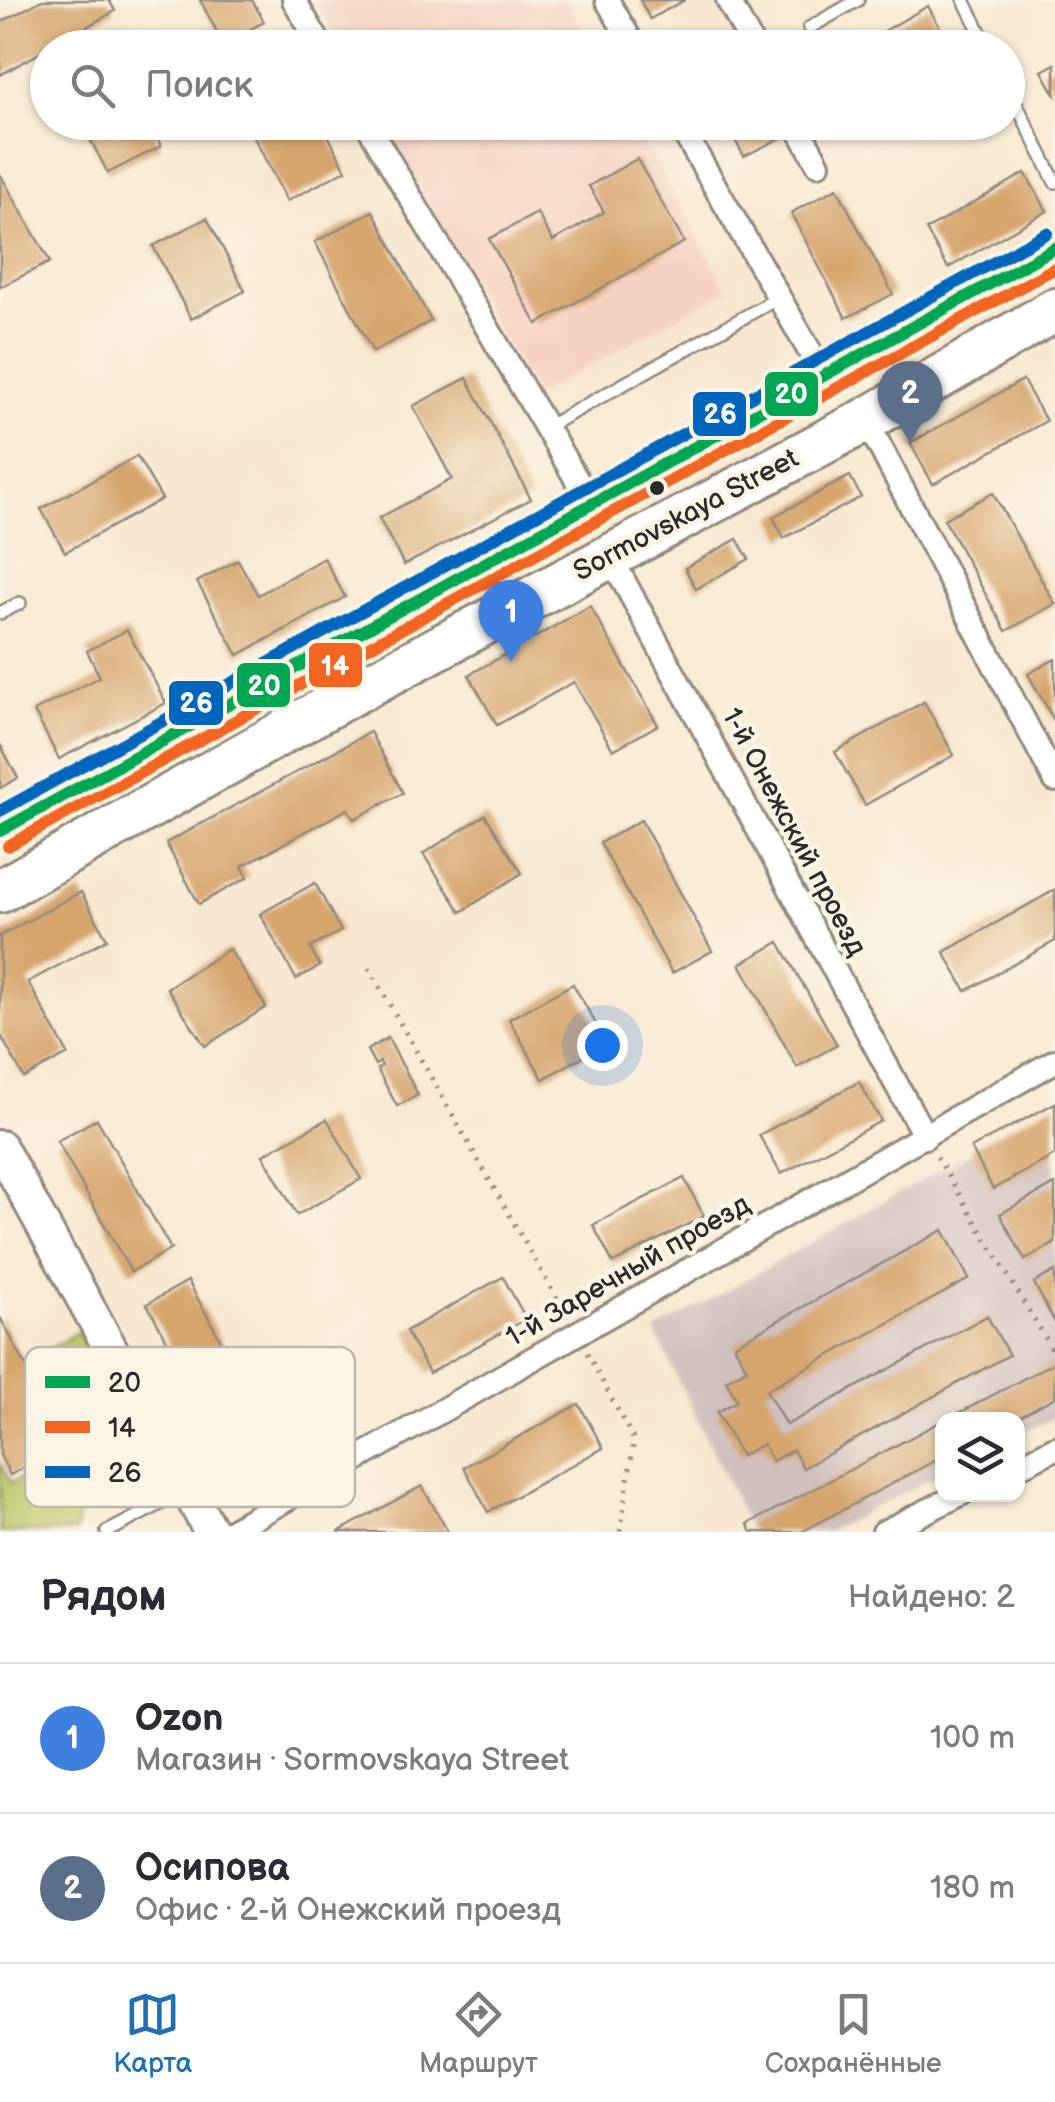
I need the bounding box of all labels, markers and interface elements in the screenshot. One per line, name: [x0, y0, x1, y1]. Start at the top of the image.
search box: [30, 30, 1025, 140]
icon: search: [65, 58, 120, 113]
text: Поиск: [145, 63, 253, 108]
pin: 2: [878, 360, 942, 443]
line badge: 20: [763, 370, 820, 418]
text: 20: [774, 378, 808, 411]
line badge: 26: [691, 390, 748, 438]
text: 26: [703, 398, 737, 431]
street label: Sormovskaya Street: [568, 442, 804, 588]
unlabelled marker: [647, 478, 667, 498]
pin: 1: [478, 580, 544, 662]
line badge: 14: [307, 641, 364, 689]
text: 14: [321, 650, 350, 683]
line badge: 20: [235, 661, 292, 709]
text: 20: [247, 670, 281, 703]
line badge: 26: [167, 679, 225, 727]
text: 26: [179, 687, 213, 720]
street label: 1-й Онежский проезд: [715, 703, 873, 961]
your location: [577, 1020, 628, 1071]
street label: 1-й Заречный проезд: [500, 1188, 756, 1354]
legend: [25, 1347, 355, 1507]
text: 20: [108, 1367, 141, 1400]
text: 14: [108, 1412, 136, 1445]
map controls: [935, 1412, 1025, 1502]
button: layers: [935, 1412, 1025, 1502]
text: 26: [108, 1457, 142, 1490]
text: Рядом: [40, 1572, 167, 1623]
text: Найдено: 2: [848, 1578, 1015, 1617]
text: Ozon: [135, 1696, 224, 1741]
text: 1: [66, 1719, 79, 1758]
text: 100 m: [930, 1719, 1015, 1758]
text: Магазин · Sormovskaya Street: [135, 1741, 569, 1780]
text: Осипова: [135, 1846, 289, 1891]
text: 2: [63, 1869, 82, 1908]
text: 180 m: [930, 1869, 1015, 1908]
text: Офис · 2-й Онежский проезд: [135, 1891, 561, 1930]
tab: Карта: [113, 1987, 192, 2080]
tab: Маршрут: [419, 1987, 538, 2080]
tab: Сохранённые: [765, 1987, 942, 2080]

